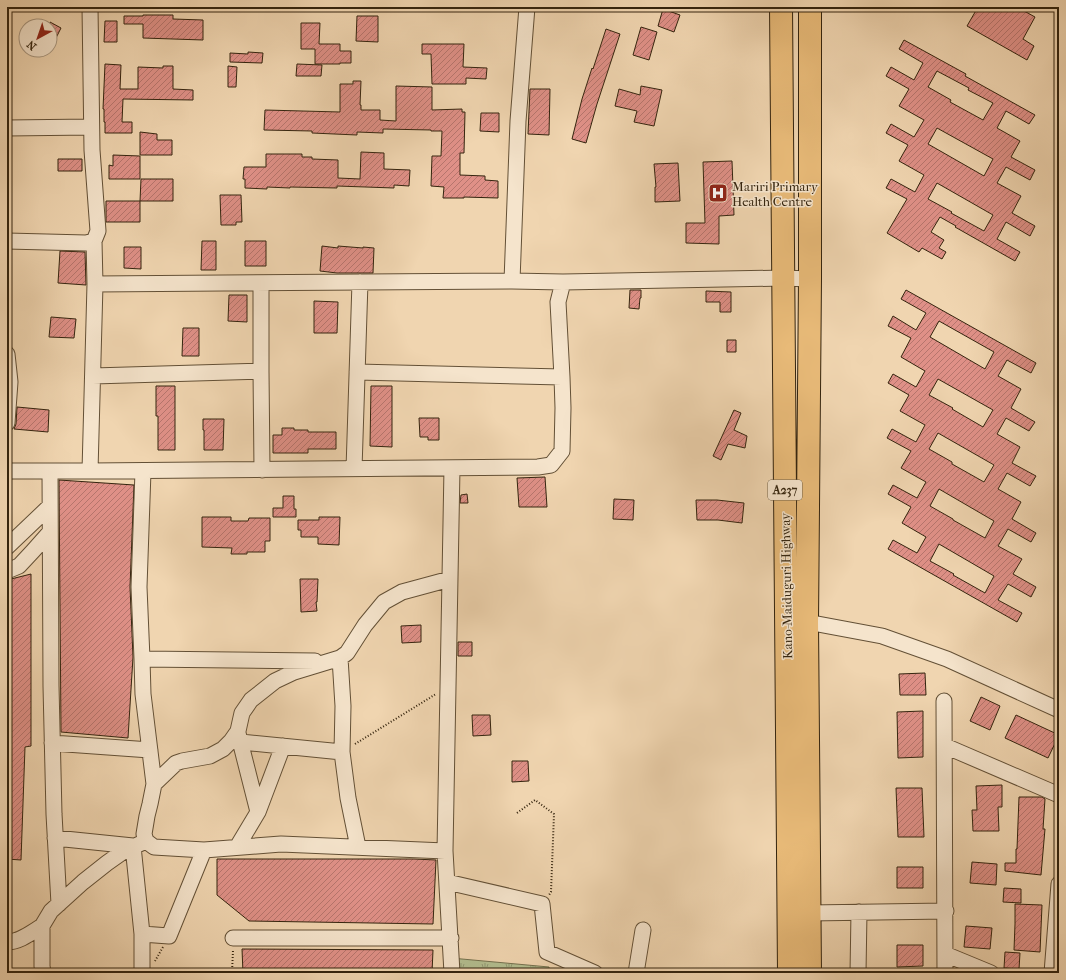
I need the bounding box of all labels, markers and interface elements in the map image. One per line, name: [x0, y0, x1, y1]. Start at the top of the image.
north arrow: [18, 18, 58, 58]
text: N: [24, 37, 39, 53]
place label: Mariri Primary Health Centre: [732, 179, 819, 209]
hospital icon: Mariri Primary Health Centre: [707, 182, 729, 204]
road number: A237: [768, 480, 802, 500]
street label: Kano-Maiduguri Highway: [778, 512, 795, 659]

